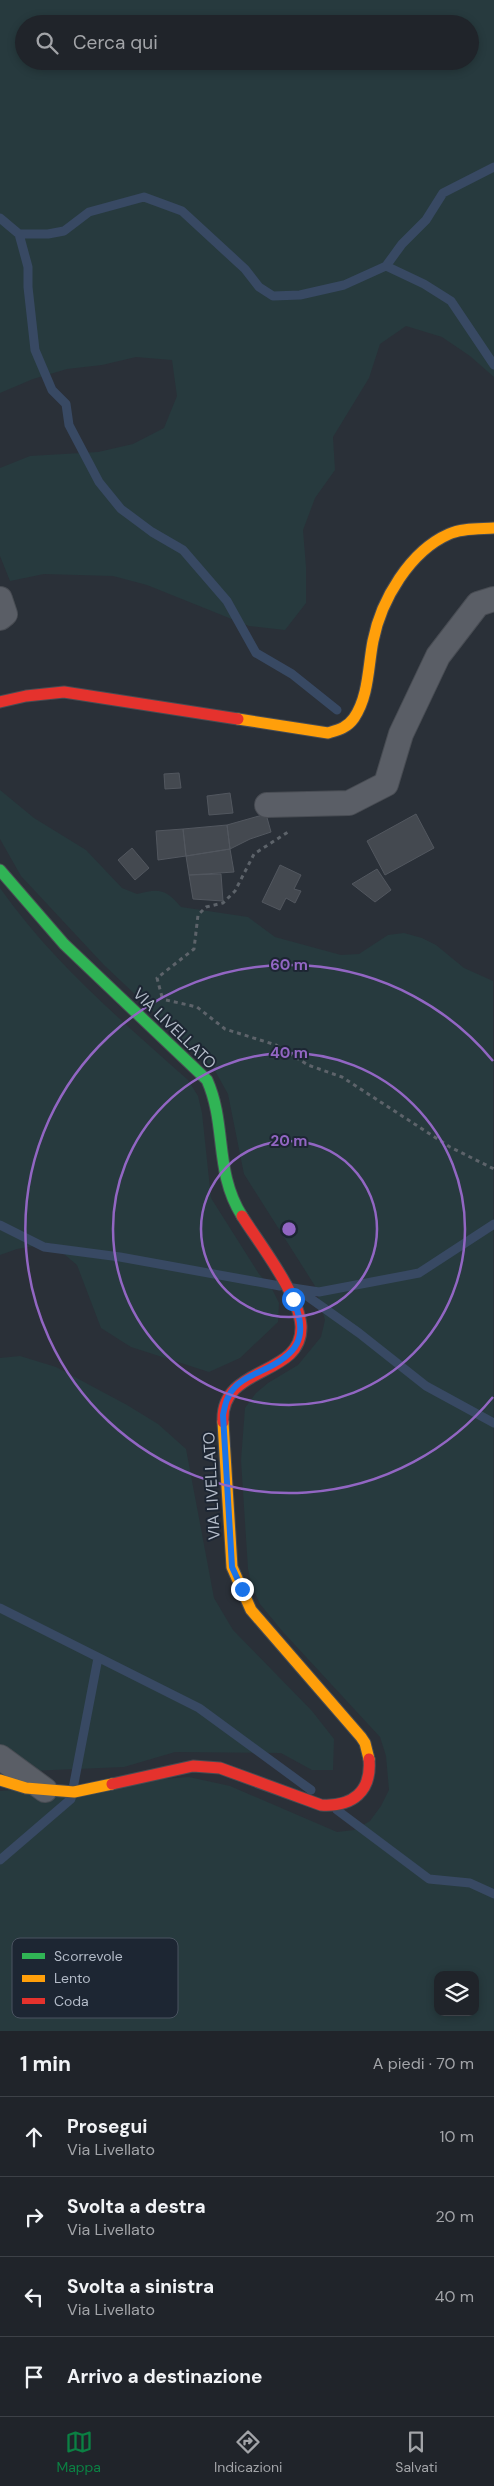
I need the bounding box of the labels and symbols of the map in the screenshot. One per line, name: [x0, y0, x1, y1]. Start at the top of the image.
text: 60 m: [270, 955, 308, 975]
street label: VIA LIVELLATO: [128, 983, 221, 1074]
text: 40 m: [270, 1043, 308, 1063]
text: 20 m: [271, 1131, 307, 1151]
centre of rings: [280, 1220, 298, 1238]
route start: [282, 1288, 305, 1311]
street label: VIA LIVELLATO: [198, 1431, 225, 1541]
route end: [231, 1578, 254, 1601]
legend: [12, 1938, 178, 2018]
text: Scorrevole: [54, 1947, 123, 1965]
text: Lento: [54, 1969, 91, 1987]
text: Coda: [54, 1992, 89, 2010]

